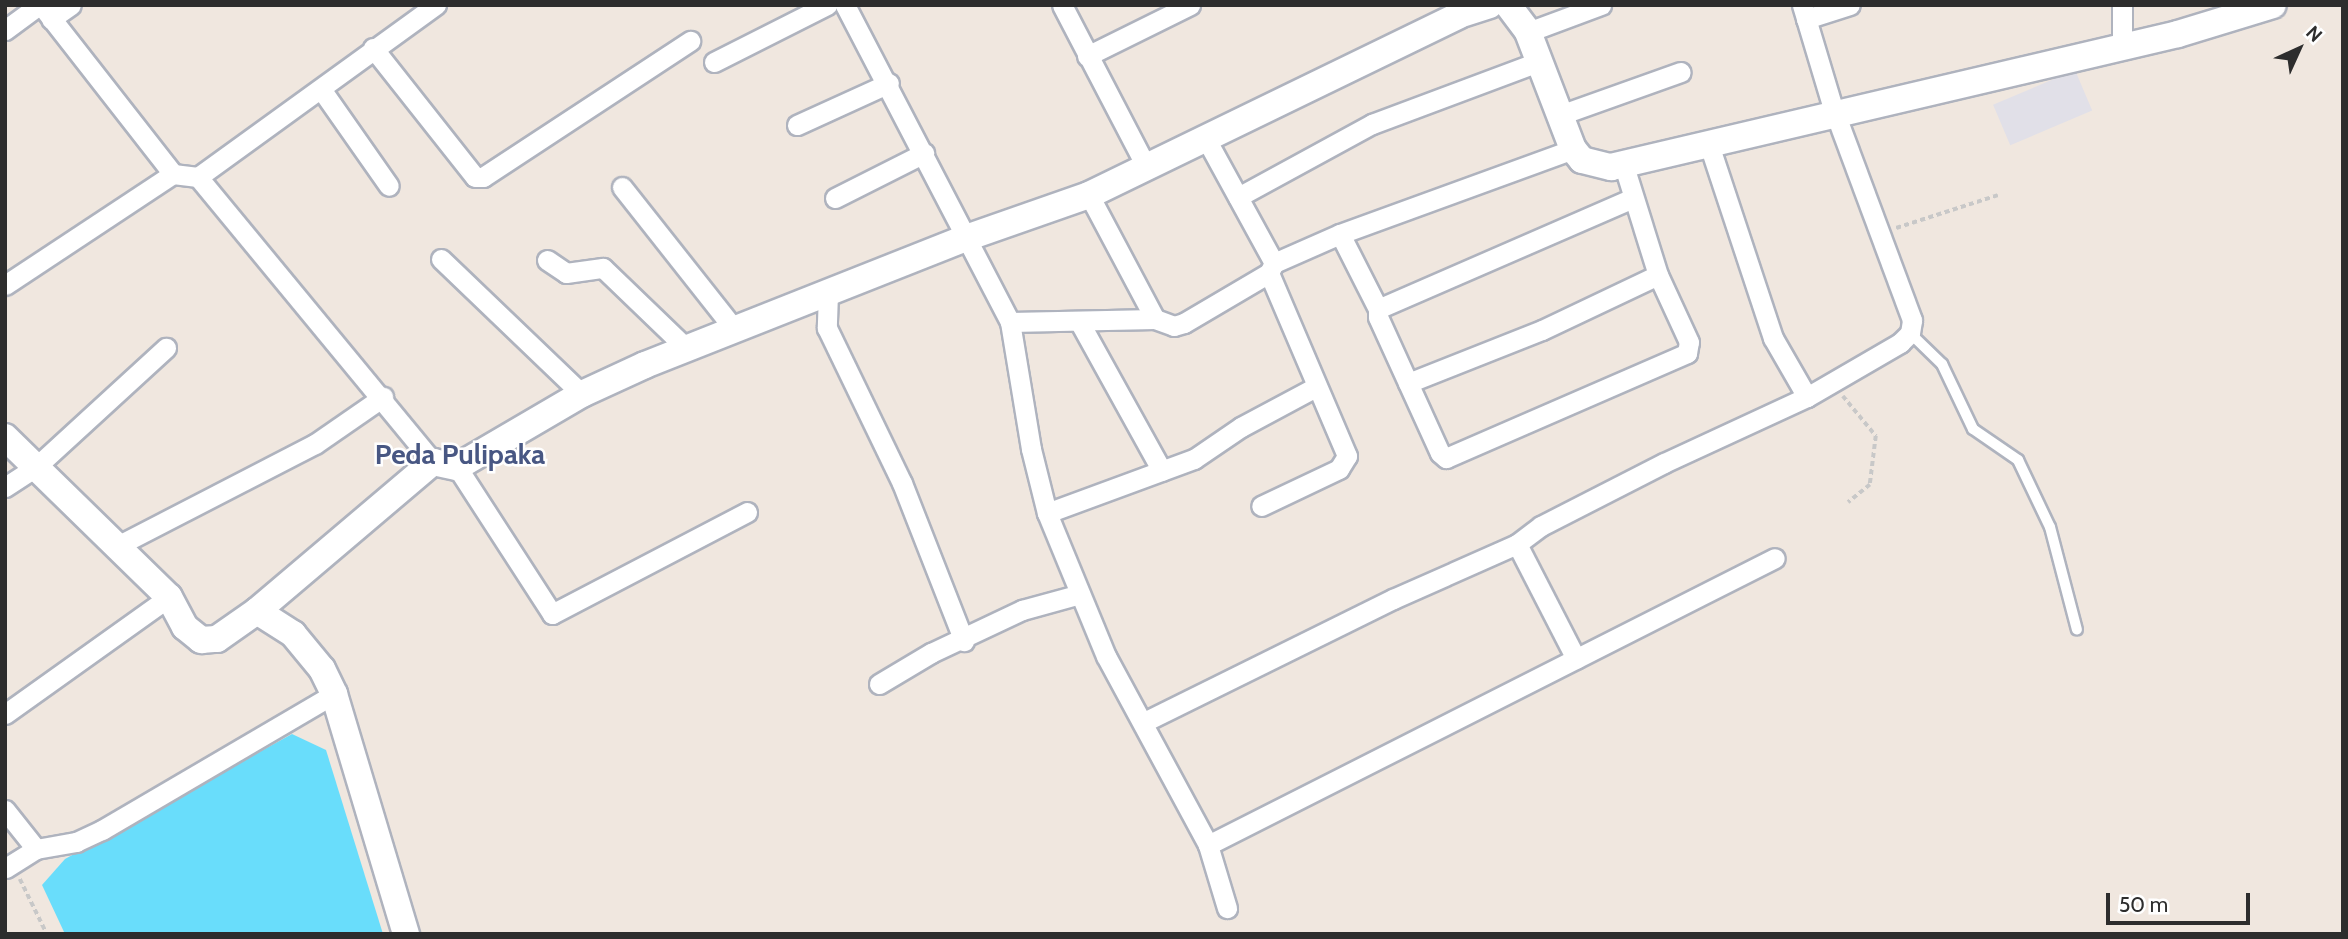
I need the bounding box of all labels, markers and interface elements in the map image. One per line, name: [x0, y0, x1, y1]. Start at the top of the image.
north arrow: [2264, 14, 2334, 84]
text: N: [2301, 21, 2327, 47]
district label: Peda Pulipaka: [375, 437, 545, 471]
scale bar: [2110, 880, 2254, 924]
text: 50 m: [2119, 892, 2168, 917]

